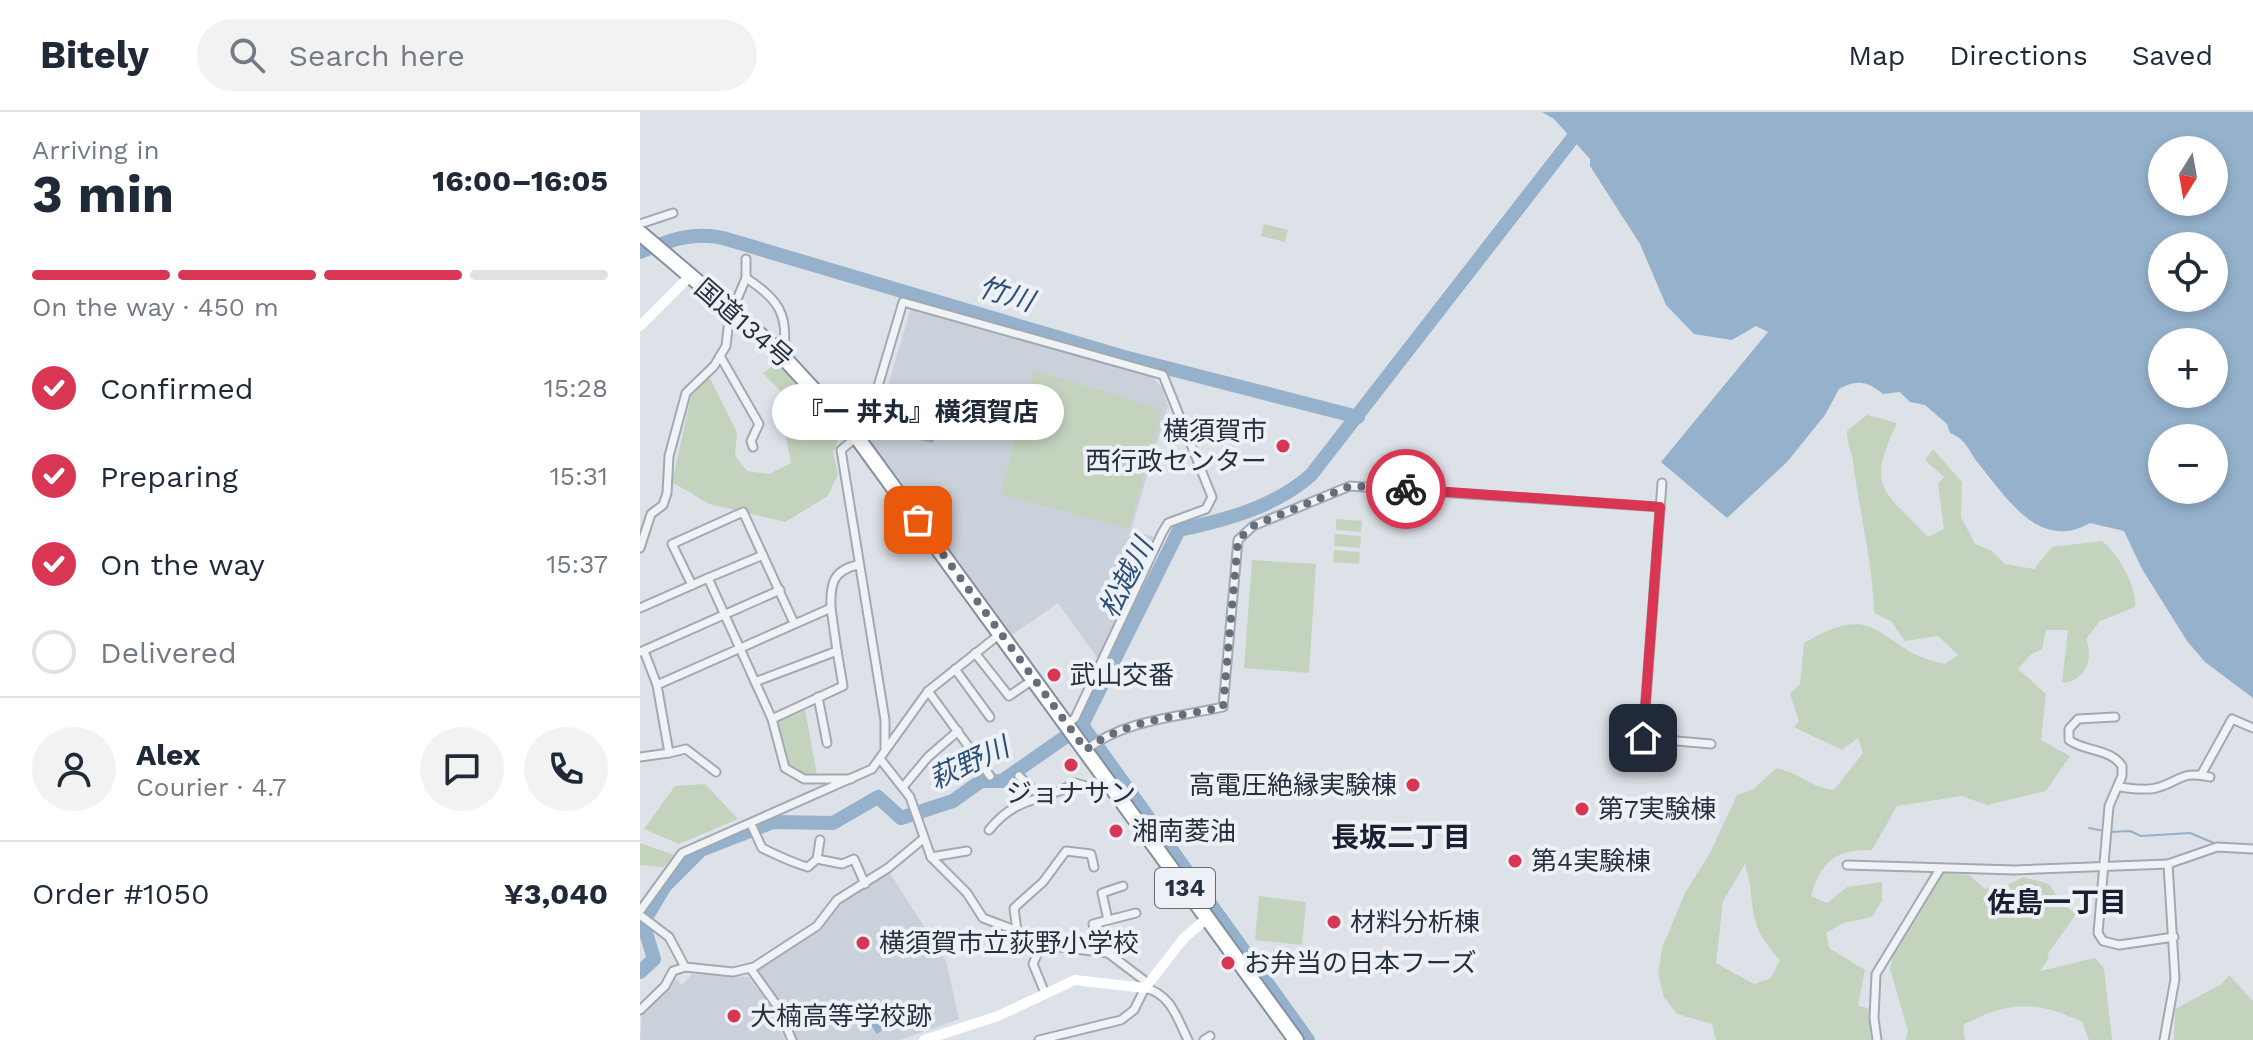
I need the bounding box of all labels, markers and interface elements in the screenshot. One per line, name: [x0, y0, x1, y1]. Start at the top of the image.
search box: [197, 19, 757, 91]
text: Bitely: [40, 33, 149, 77]
icon: search: [225, 33, 269, 77]
text: Search here: [289, 38, 465, 73]
text: Map: [1848, 39, 1905, 72]
text: Directions: [1949, 39, 2088, 72]
text: Saved: [2132, 39, 2213, 72]
text: Arriving in: [32, 135, 160, 165]
north arrow: [2148, 136, 2228, 216]
map controls: [2148, 136, 2228, 504]
text: 16:00–16:05: [432, 163, 608, 198]
text: 3 min: [32, 164, 174, 225]
button: locate: [2148, 232, 2228, 312]
water label: 竹川: [974, 270, 1040, 319]
street label: 国道134号: [689, 273, 799, 373]
text: On the way · 450 m: [32, 292, 279, 322]
button: +: [2148, 328, 2228, 408]
icon: check: [32, 366, 76, 410]
text: Confirmed: [100, 371, 254, 406]
text: 15:28: [544, 373, 608, 403]
callout: 『一 丼丸』横須賀店: [772, 384, 1064, 440]
text: 『一 丼丸』横須賀店: [797, 397, 1039, 427]
place label: 横須賀市 西行政センター: [1085, 416, 1267, 476]
button: −: [2148, 424, 2228, 504]
marker: 横須賀市 西行政センター: [1274, 437, 1292, 455]
courier: [1366, 449, 1446, 529]
icon: check: [32, 454, 76, 498]
text: Preparing: [100, 459, 238, 494]
text: 15:31: [550, 461, 608, 491]
icon: bike: [1384, 467, 1428, 511]
pin: [884, 486, 952, 554]
icon: bag: [896, 498, 940, 542]
water label: 松越川: [1092, 530, 1161, 623]
icon: check: [32, 542, 76, 586]
text: On the way: [100, 547, 265, 582]
text: 15:37: [546, 549, 608, 579]
text: Delivered: [100, 635, 237, 670]
place label: 武山交番: [1070, 660, 1174, 690]
marker: 武山交番: [1045, 666, 1063, 684]
pin: [1609, 704, 1677, 772]
icon: home: [1621, 716, 1665, 760]
button: person: [32, 727, 116, 811]
button: chat: [420, 727, 504, 811]
button: phone: [524, 727, 608, 811]
water label: 萩野川: [924, 729, 1017, 796]
text: Alex: [136, 737, 200, 772]
marker: ジョナサン: [1062, 756, 1080, 774]
place label: 高電圧絶縁実験棟: [1189, 770, 1397, 800]
text: Courier · 4.7: [136, 772, 286, 802]
marker: 高電圧絶縁実験棟: [1404, 776, 1422, 794]
place label: ジョナサン: [1006, 778, 1136, 808]
place label: 第7実験棟: [1598, 794, 1717, 824]
marker: 第7実験棟: [1573, 800, 1591, 818]
place label: 湘南菱油: [1132, 816, 1236, 846]
district label: 長坂二丁目: [1331, 821, 1471, 854]
marker: 湘南菱油: [1107, 822, 1125, 840]
place label: 第4実験棟: [1531, 846, 1651, 876]
marker: 第4実験棟: [1506, 852, 1524, 870]
road number: 134: [1155, 868, 1215, 908]
text: Order #1050: [32, 876, 210, 911]
text: ¥3,040: [504, 876, 608, 911]
district label: 佐島一丁目: [1987, 886, 2127, 919]
place label: 材料分析棟: [1350, 907, 1480, 937]
marker: 材料分析棟: [1325, 913, 1343, 931]
place label: 横須賀市立荻野小学校: [879, 928, 1139, 958]
marker: 横須賀市立荻野小学校: [854, 934, 872, 952]
place label: お弁当の日本フーズ: [1244, 948, 1477, 978]
marker: お弁当の日本フーズ: [1219, 954, 1237, 972]
place label: 大楠高等学校跡: [750, 1001, 932, 1031]
marker: 大楠高等学校跡: [725, 1007, 743, 1025]

